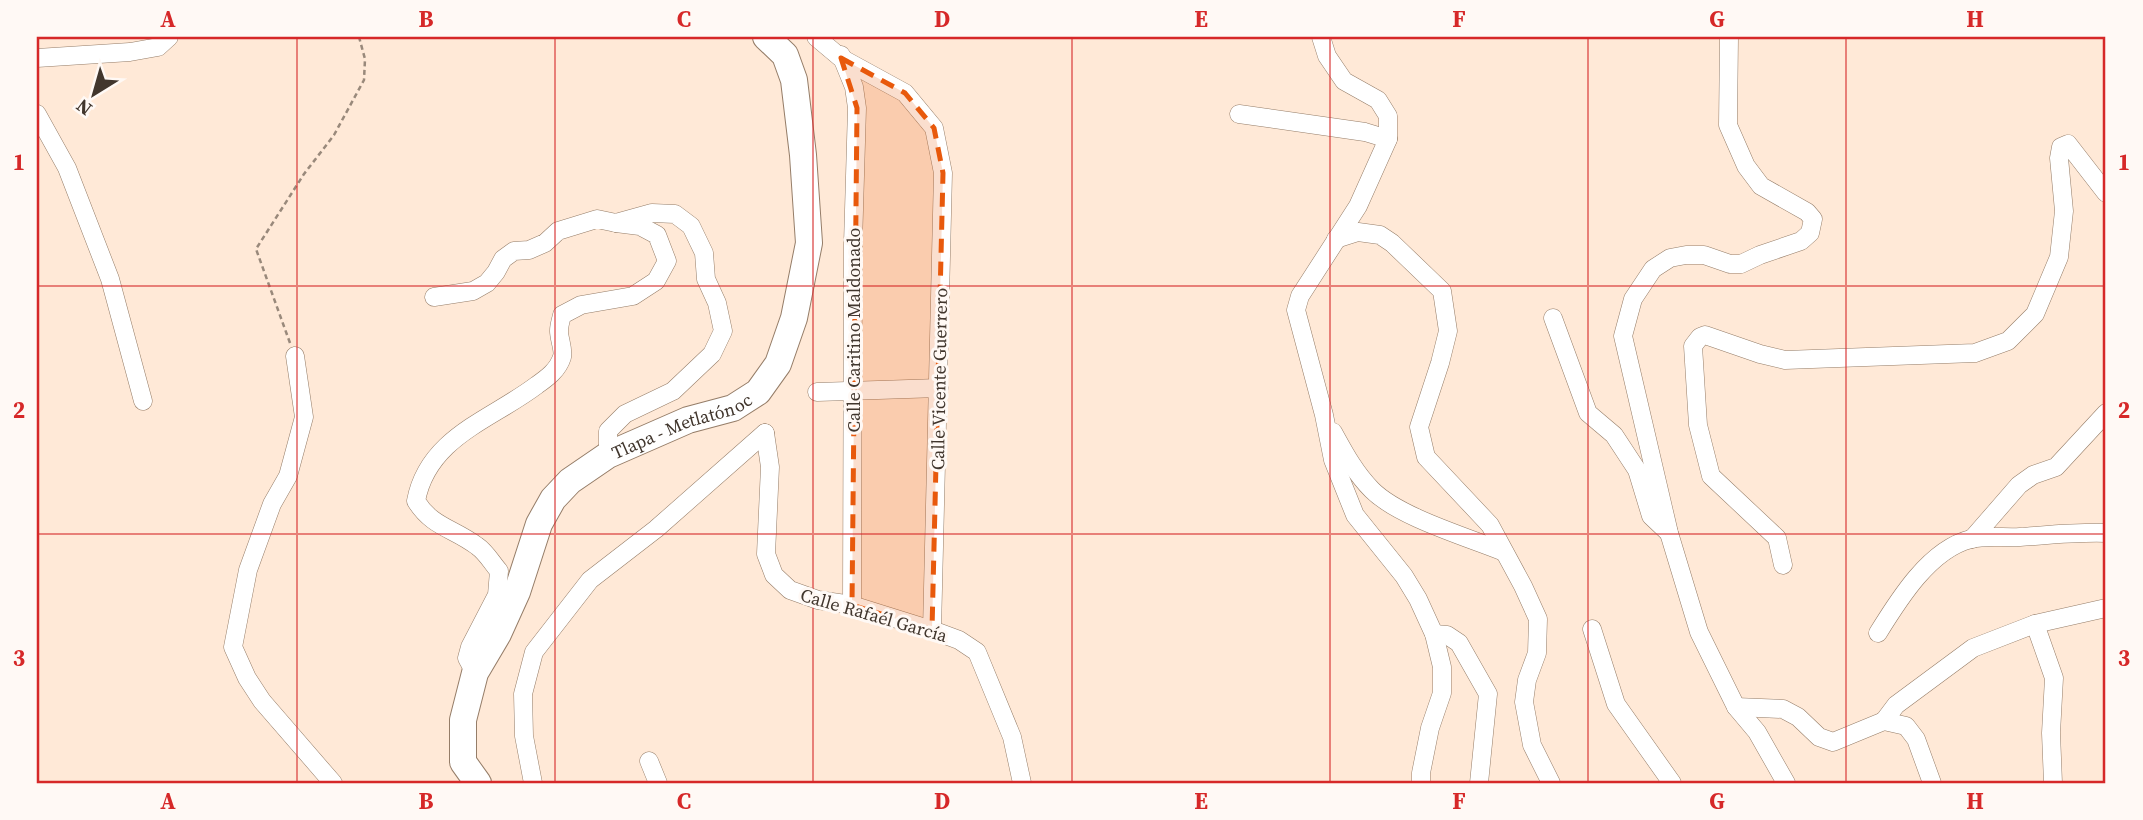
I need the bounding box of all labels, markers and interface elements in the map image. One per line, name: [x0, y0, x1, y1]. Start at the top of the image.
text: A: [160, 3, 176, 35]
text: B: [419, 3, 434, 35]
text: C: [677, 3, 691, 35]
text: D: [934, 3, 950, 35]
text: E: [1194, 3, 1208, 35]
text: F: [1452, 3, 1466, 35]
text: G: [1709, 3, 1725, 35]
text: H: [1966, 3, 1984, 35]
north arrow: [60, 60, 130, 130]
text: N: [70, 93, 97, 122]
text: 1: [13, 146, 25, 178]
text: 1: [2118, 146, 2130, 178]
street label: Calle Caritino Maldonado: [841, 227, 866, 432]
street label: Calle Vicente Guerrero: [925, 288, 953, 470]
street label: Tlapa - Metlatónoc: [607, 387, 757, 465]
text: 2: [13, 394, 25, 426]
text: 2: [2118, 394, 2130, 426]
street label: Calle Rafaél García: [798, 582, 951, 648]
text: 3: [13, 642, 25, 674]
text: 3: [2118, 642, 2130, 674]
text: A: [160, 785, 176, 817]
text: B: [419, 785, 434, 817]
text: C: [677, 785, 691, 817]
text: D: [934, 785, 950, 817]
text: E: [1194, 785, 1208, 817]
text: F: [1452, 785, 1466, 817]
text: G: [1709, 785, 1725, 817]
text: H: [1966, 785, 1984, 817]

